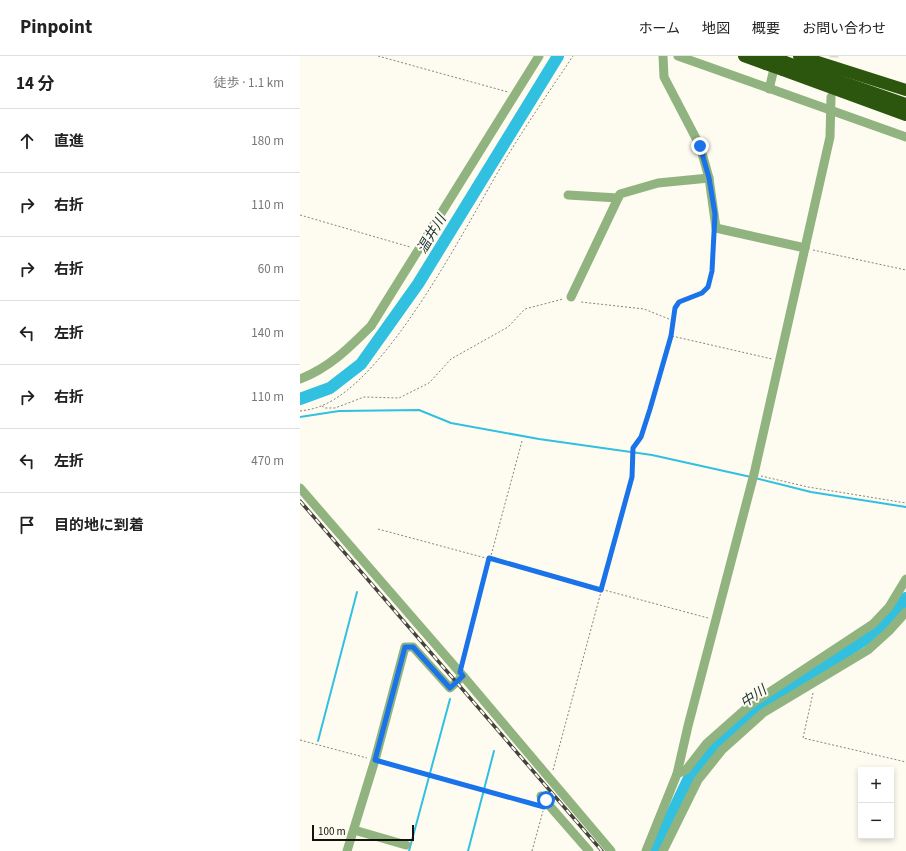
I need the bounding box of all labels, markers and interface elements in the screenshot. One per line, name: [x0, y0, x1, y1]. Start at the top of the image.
text: Pinpoint: [20, 14, 92, 41]
text: ホーム: [638, 19, 680, 39]
text: 地図: [702, 19, 730, 39]
text: 概要: [752, 19, 780, 39]
text: お問い合わせ: [802, 19, 886, 39]
text: 14 分: [16, 72, 54, 96]
text: 徒歩 · 1.1 km: [214, 74, 284, 92]
icon: ahead: [16, 130, 38, 152]
text: 直進: [54, 131, 84, 152]
text: 180 m: [251, 132, 284, 150]
route end: [691, 137, 709, 155]
icon: right: [16, 194, 38, 216]
text: 右折: [54, 195, 84, 216]
text: 110 m: [251, 196, 284, 214]
water label: 温井川: [412, 210, 452, 258]
icon: right: [16, 258, 38, 280]
text: 右折: [54, 259, 84, 280]
text: 60 m: [258, 260, 284, 278]
icon: left: [16, 322, 38, 344]
text: 左折: [54, 323, 84, 344]
text: 140 m: [251, 324, 284, 342]
icon: right: [16, 386, 38, 408]
text: 右折: [54, 387, 84, 408]
text: 110 m: [251, 388, 284, 406]
icon: left: [16, 450, 38, 472]
text: 左折: [54, 451, 84, 472]
text: 470 m: [251, 452, 284, 470]
icon: arrive: [16, 514, 38, 536]
text: 目的地に到着: [54, 515, 144, 536]
water label: 中川: [736, 680, 772, 713]
map controls: [858, 767, 894, 839]
button: +: [858, 767, 894, 803]
route start: [537, 791, 555, 809]
button: −: [858, 803, 894, 839]
scale bar: [312, 823, 414, 842]
text: 100 m: [318, 824, 346, 839]

